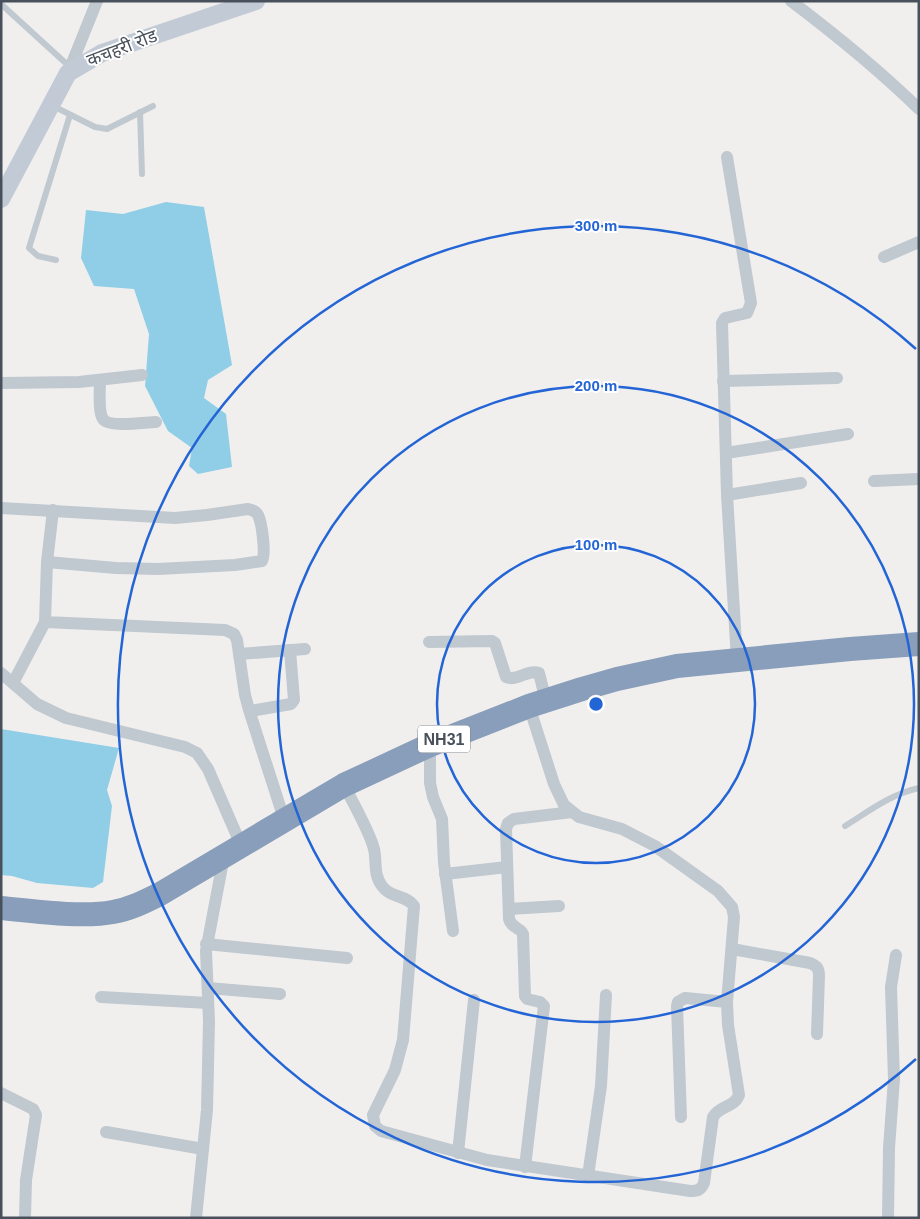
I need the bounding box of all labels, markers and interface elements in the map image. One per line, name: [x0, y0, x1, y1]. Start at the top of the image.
street label: कचहरी रोड: [84, 25, 160, 71]
text: 300 m: [575, 217, 617, 234]
text: 200 m: [575, 377, 617, 394]
text: 100 m: [575, 536, 617, 553]
centre of rings: [587, 695, 605, 713]
road number: NH31: [418, 726, 470, 752]

